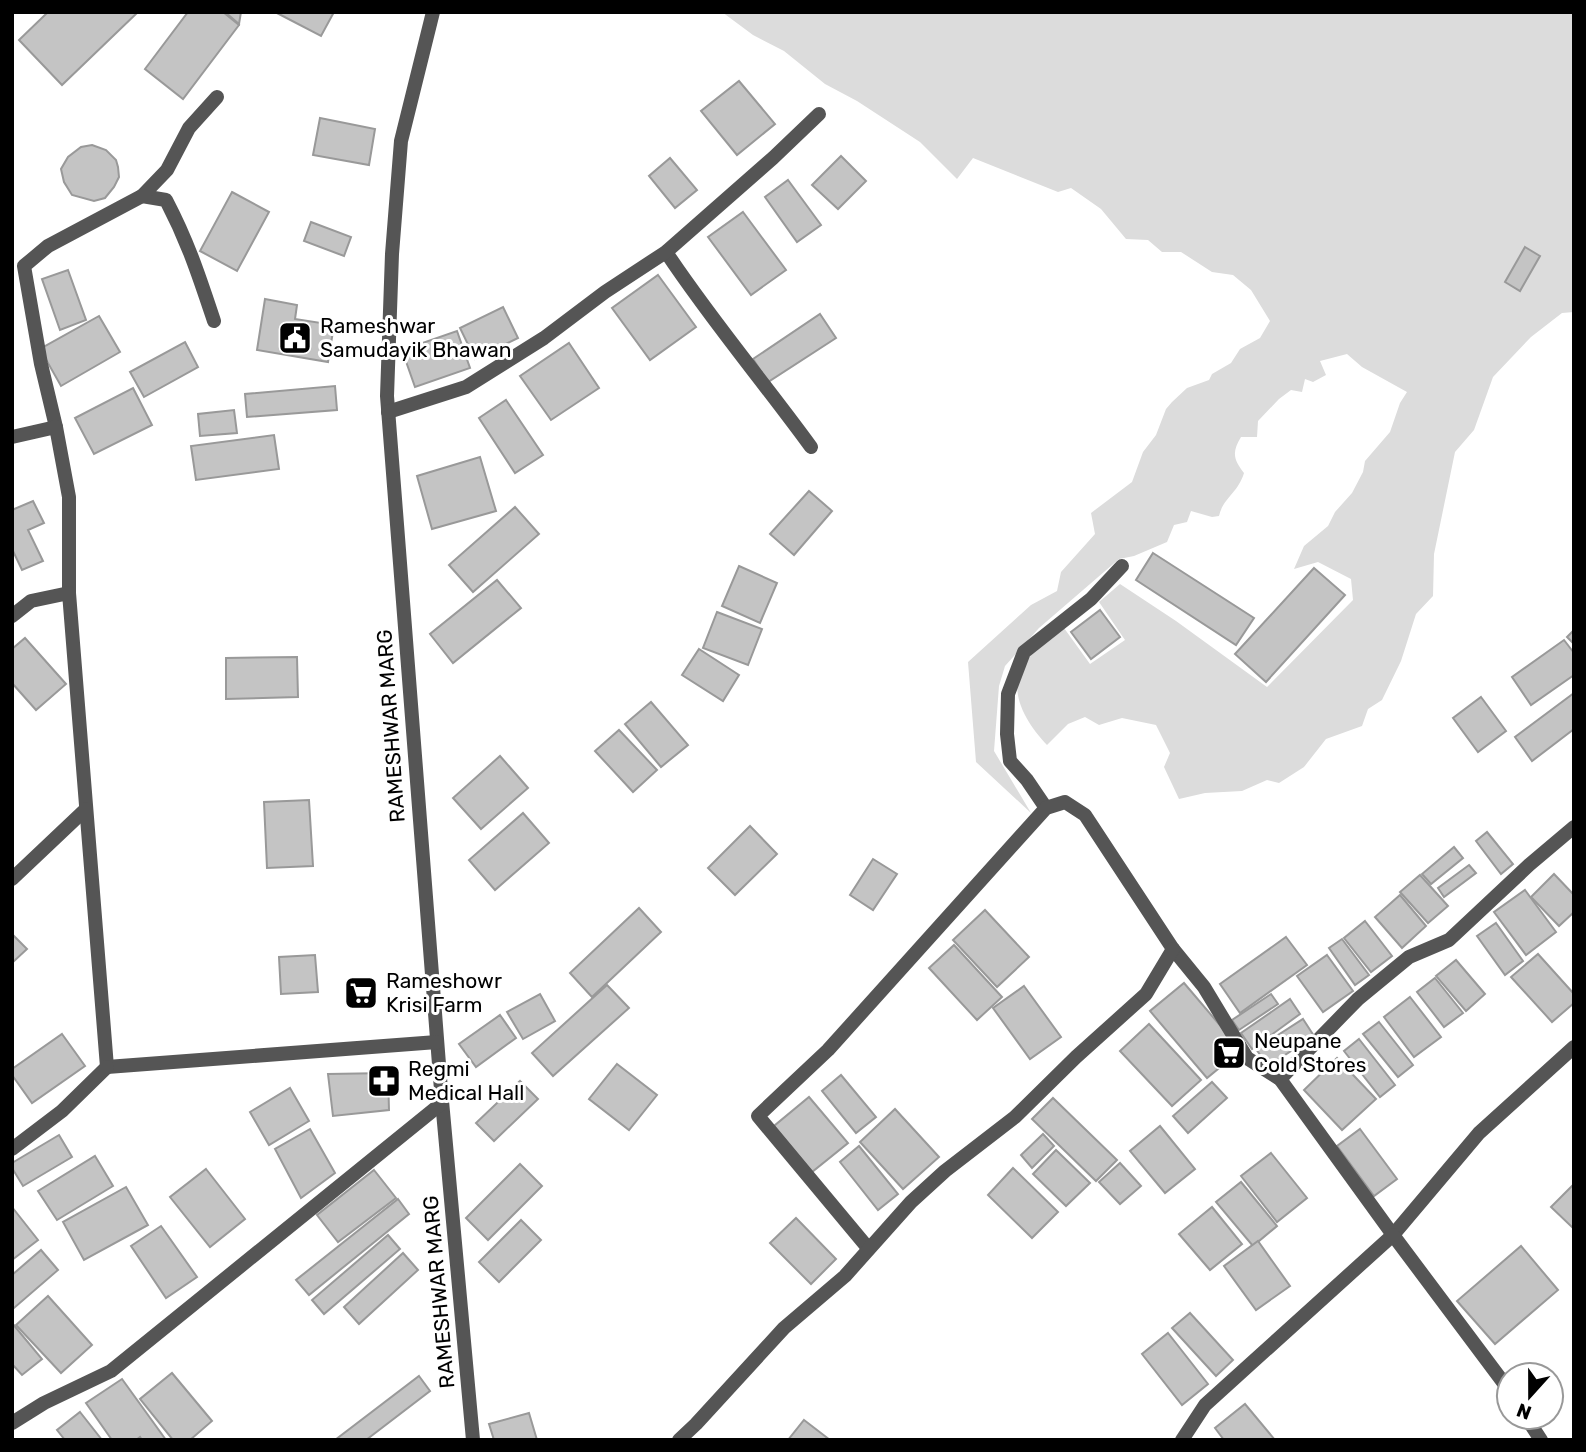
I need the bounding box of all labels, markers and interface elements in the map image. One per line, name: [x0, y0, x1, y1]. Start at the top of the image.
place label: Rameshwar Samudayik Bhawan: [320, 313, 511, 362]
public building icon: Rameshwar Samudayik Bhawan: [276, 319, 314, 357]
street label: RAMESHWAR MARG: [371, 629, 410, 823]
place label: Rameshowr Krisi Farm: [386, 968, 502, 1017]
supermarket icon: Rameshowr Krisi Farm: [342, 974, 380, 1012]
place label: Neupane Cold Stores: [1254, 1028, 1366, 1077]
supermarket icon: Neupane Cold Stores: [1210, 1034, 1248, 1072]
place label: Regmi Medical Hall: [408, 1056, 524, 1105]
pharmacy icon: Regmi Medical Hall: [365, 1062, 403, 1100]
street label: RAMESHWAR MARG: [418, 1195, 459, 1389]
north arrow: [1495, 1361, 1565, 1431]
text: N: [1514, 1398, 1535, 1425]

